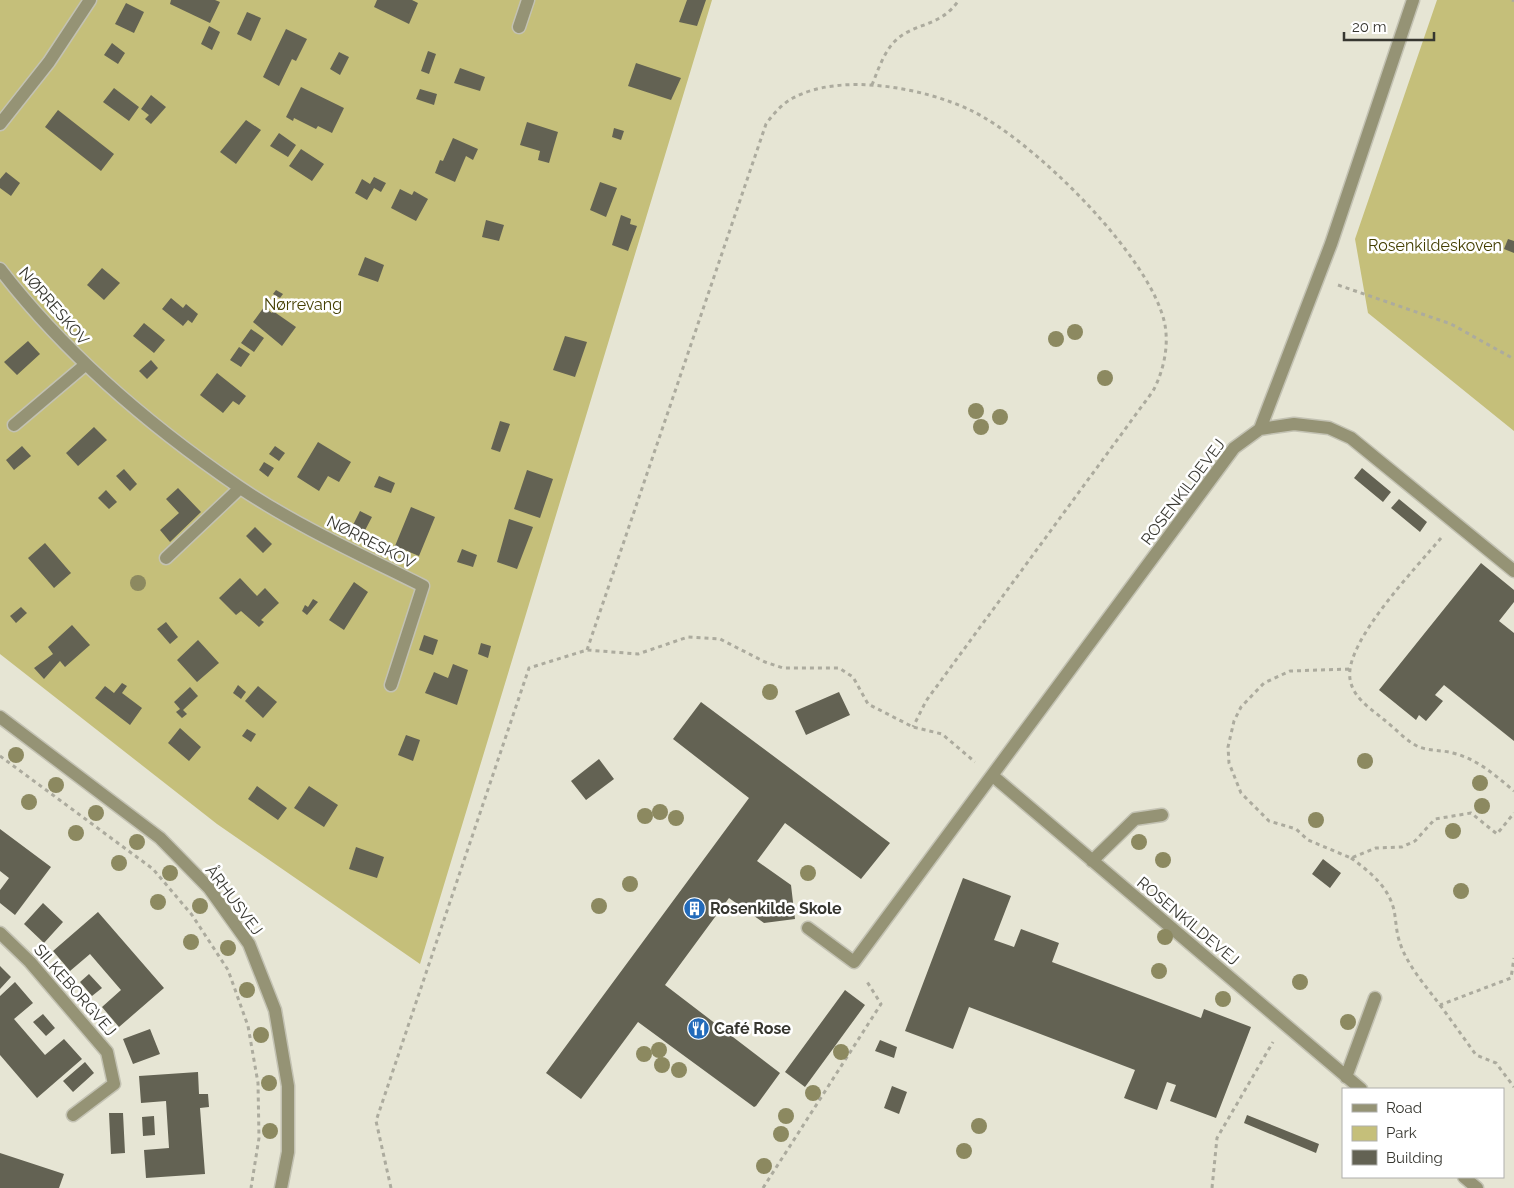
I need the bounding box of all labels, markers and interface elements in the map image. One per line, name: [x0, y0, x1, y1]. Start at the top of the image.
scale bar: [1344, 10, 1434, 42]
text: 20 m: [1352, 18, 1387, 36]
park label: Rosenkildeskoven: [1368, 236, 1502, 255]
street label: NØRRESKOV: [15, 263, 93, 349]
park label: Nørrevang: [264, 295, 342, 314]
street label: ROSENKILDEVEJ: [1137, 435, 1229, 549]
street label: NØRRESKOV: [324, 512, 419, 572]
street label: ÅRHUSVEJ: [201, 861, 267, 939]
street label: ROSENKILDEVEJ: [1133, 873, 1243, 969]
building icon: Rosenkilde Skole: [682, 896, 706, 920]
place label: Rosenkilde Skole: [710, 899, 842, 918]
street label: SILKEBORGVEJ: [30, 940, 120, 1040]
restaurant icon: Café Rose: [686, 1016, 710, 1040]
place label: Café Rose: [714, 1019, 791, 1038]
legend: [1342, 1088, 1504, 1178]
text: Road: [1386, 1099, 1422, 1117]
text: Park: [1386, 1124, 1417, 1142]
text: Building: [1386, 1149, 1443, 1167]

